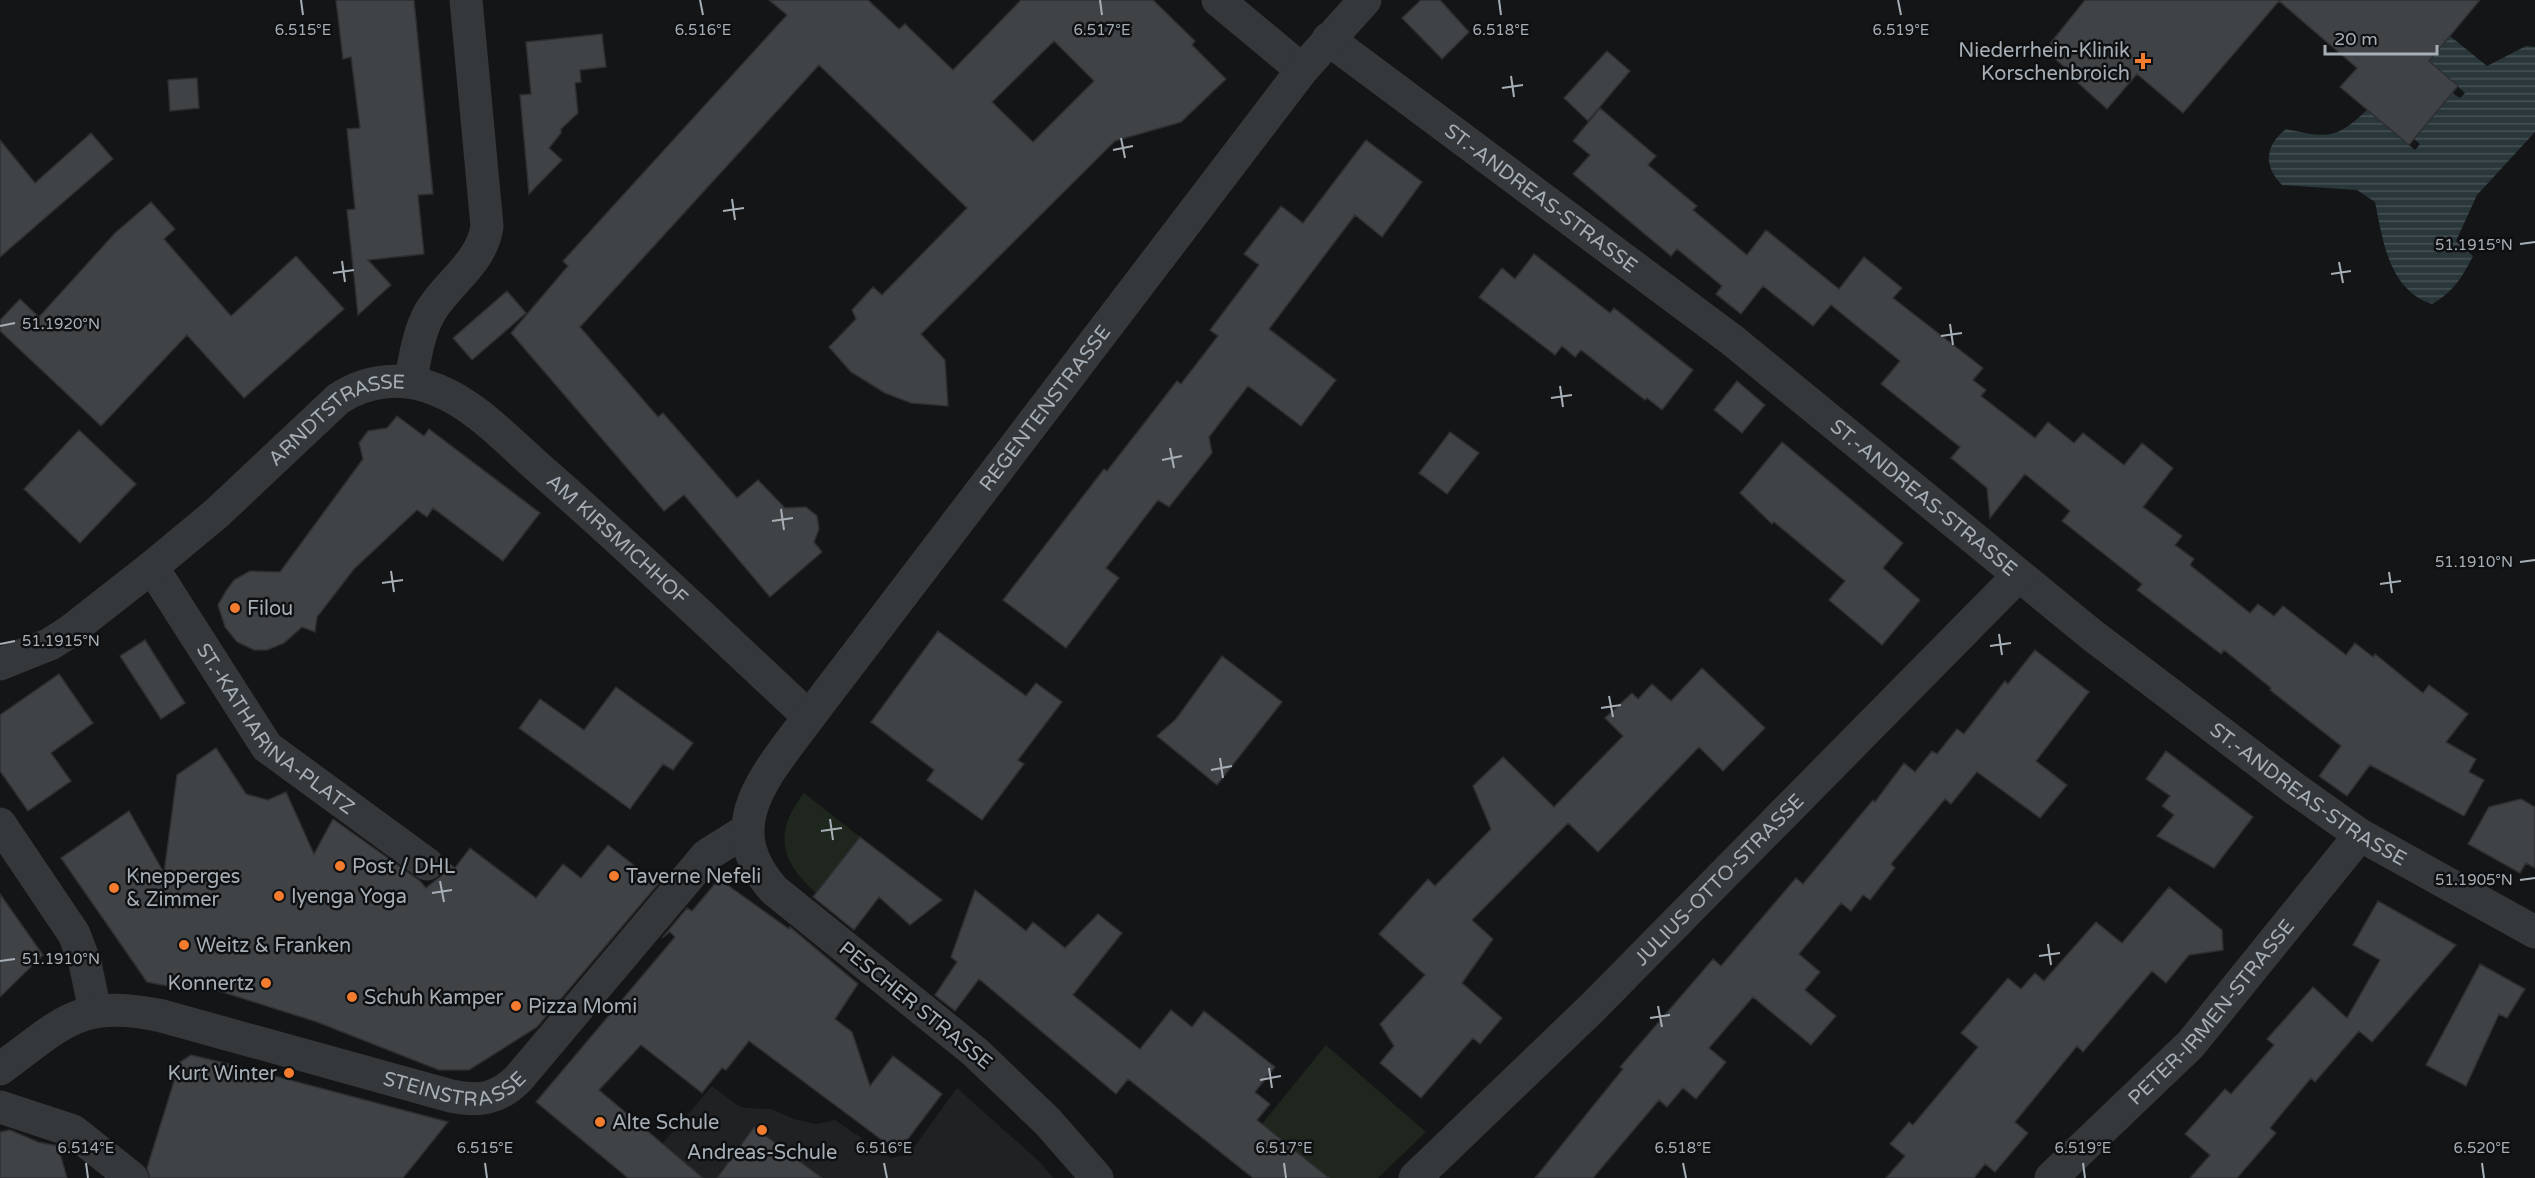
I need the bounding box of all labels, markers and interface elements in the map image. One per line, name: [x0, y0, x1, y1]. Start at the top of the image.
scale bar: [2325, 18, 2438, 56]
text: 6.515°E: [275, 21, 331, 39]
text: 6.516°E: [675, 21, 731, 39]
text: 6.517°E: [1073, 21, 1131, 39]
text: 6.518°E: [1473, 21, 1529, 39]
text: 6.519°E: [1873, 21, 1929, 39]
text: 20 m: [2334, 28, 2378, 50]
place label: Niederrhein-Klinik Korschenbroich: [1958, 39, 2130, 86]
marker: Niederrhein-Klinik Korschenbroich: [2134, 52, 2152, 70]
street label: ST.-ANDREAS-STRASSE: [1440, 119, 1642, 278]
text: 51.1915°N: [2435, 236, 2513, 254]
text: 51.1920°N: [22, 315, 100, 333]
street label: REGENTENSTRASSE: [975, 321, 1116, 496]
street label: ARNDTSTRASSE: [264, 370, 406, 471]
street label: ST.-ANDREAS-STRASSE: [1825, 415, 2022, 582]
street label: AM KIRSMICHHOF: [541, 469, 692, 610]
text: 51.1910°N: [2435, 553, 2513, 571]
place label: Filou: [247, 597, 293, 621]
marker: Filou: [228, 601, 242, 615]
text: 51.1915°N: [22, 632, 100, 650]
street label: ST.-KATHARINA-PLATZ: [191, 639, 359, 820]
street label: ST.-ANDREAS-STRASSE: [2205, 718, 2410, 871]
street label: JULIUS-OTTO-STRASSE: [1630, 789, 1809, 971]
place label: Post / DHL: [352, 855, 456, 879]
marker: Post / DHL: [333, 859, 347, 873]
place label: Knepperges & Zimmer: [126, 865, 240, 912]
place label: Taverne Nefeli: [626, 865, 761, 889]
marker: Taverne Nefeli: [607, 869, 621, 883]
text: 51.1905°N: [2435, 871, 2513, 889]
marker: Knepperges & Zimmer: [107, 881, 121, 895]
place label: Iyenga Yoga: [291, 885, 407, 909]
marker: Iyenga Yoga: [272, 889, 286, 903]
street label: PETER-IRMEN-STRASSE: [2124, 915, 2300, 1111]
place label: Weitz & Franken: [196, 934, 351, 958]
street label: PESCHER STRASSE: [834, 937, 997, 1075]
marker: Weitz & Franken: [177, 938, 191, 952]
text: 51.1910°N: [22, 950, 100, 968]
place label: Konnertz: [168, 972, 254, 996]
marker: Konnertz: [259, 976, 273, 990]
place label: Schuh Kamper: [364, 986, 504, 1010]
marker: Schuh Kamper: [345, 990, 359, 1004]
place label: Pizza Momi: [528, 995, 637, 1019]
marker: Pizza Momi: [509, 999, 523, 1013]
street label: STEINSTRASSE: [377, 1055, 527, 1087]
place label: Kurt Winter: [168, 1062, 277, 1086]
marker: Kurt Winter: [282, 1066, 296, 1080]
text: STEINSTRASSE: [380, 1067, 532, 1112]
place label: Alte Schule: [612, 1111, 719, 1135]
marker: Alte Schule: [593, 1115, 607, 1129]
marker: Andreas-Schule: [755, 1123, 769, 1137]
text: 6.514°E: [58, 1139, 114, 1157]
text: 6.515°E: [457, 1139, 513, 1157]
text: 6.516°E: [856, 1139, 912, 1157]
text: 6.517°E: [1255, 1139, 1313, 1157]
text: 6.518°E: [1655, 1139, 1711, 1157]
text: 6.519°E: [2055, 1139, 2111, 1157]
text: 6.520°E: [2454, 1139, 2510, 1157]
place label: Andreas-Schule: [687, 1141, 837, 1165]

